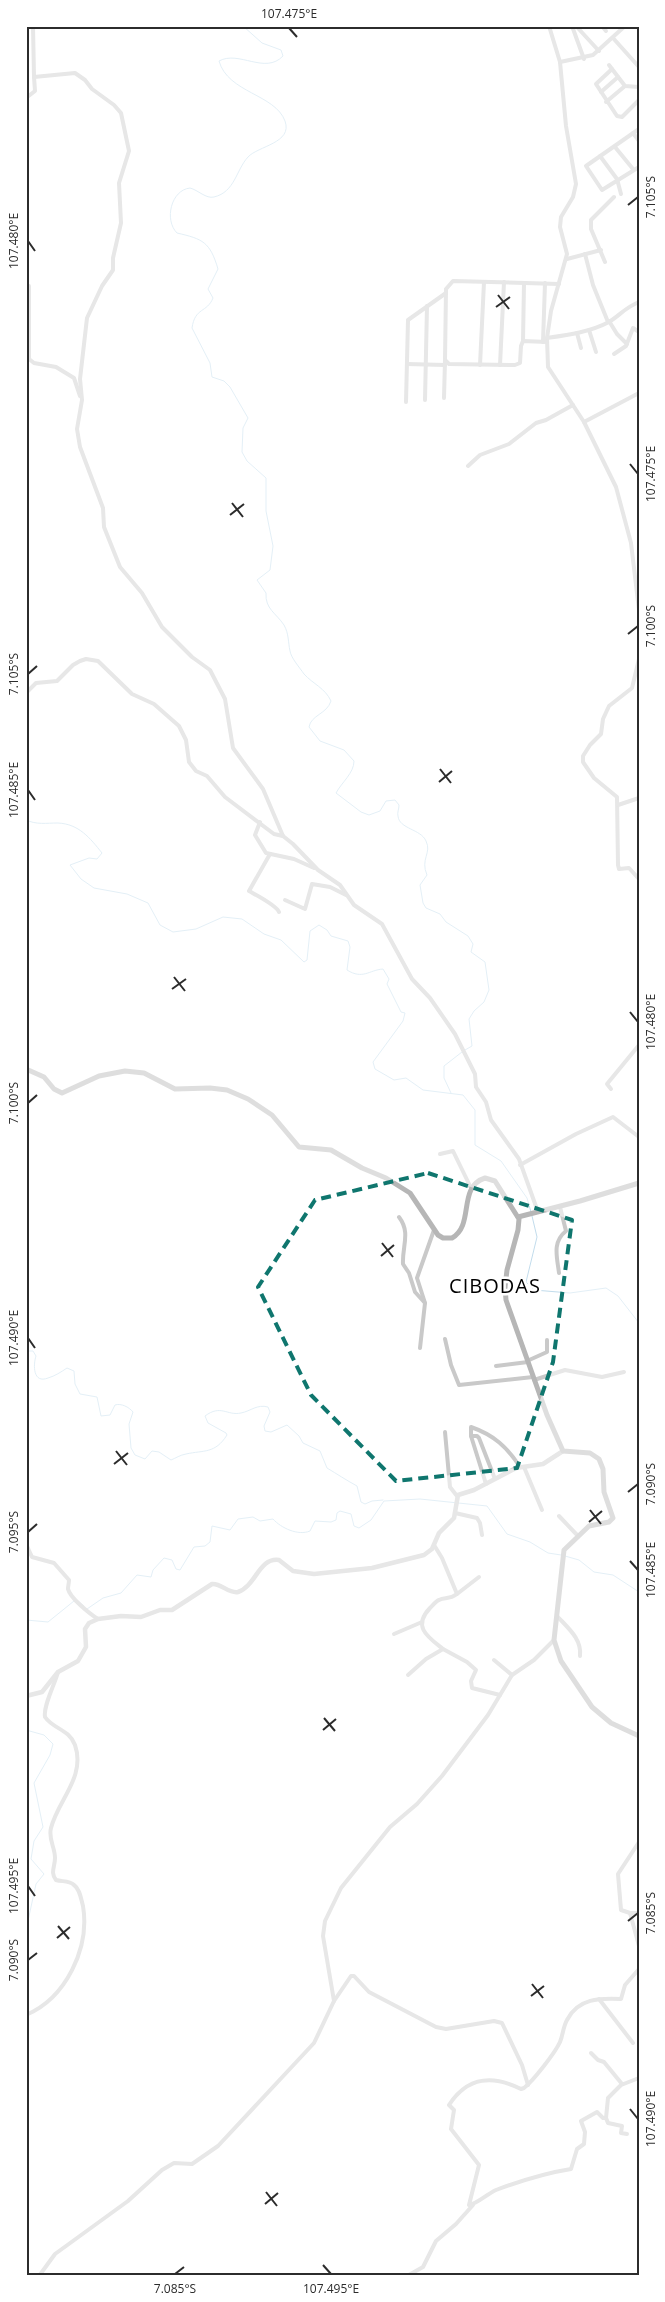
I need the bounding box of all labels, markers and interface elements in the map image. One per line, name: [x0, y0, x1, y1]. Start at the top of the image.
text: 107.475°E: [261, 5, 317, 22]
text: 7.105°S: [642, 176, 659, 218]
text: 107.480°E: [5, 213, 22, 269]
text: 107.475°E: [642, 446, 659, 502]
text: 7.100°S: [642, 605, 659, 647]
text: 7.105°S: [5, 653, 22, 695]
text: 107.485°E: [5, 762, 22, 818]
text: 107.480°E: [642, 994, 659, 1050]
text: 7.100°S: [5, 1082, 22, 1124]
district label: CIBODAS: [449, 1272, 541, 1299]
text: 107.490°E: [5, 1310, 22, 1366]
text: 7.090°S: [642, 1463, 659, 1505]
text: 7.095°S: [5, 1511, 22, 1553]
text: 107.485°E: [642, 1542, 659, 1598]
text: 107.495°E: [5, 1858, 22, 1914]
text: 7.085°S: [642, 1892, 659, 1934]
text: 7.090°S: [5, 1939, 22, 1981]
text: 107.490°E: [642, 2091, 659, 2147]
text: 7.085°S: [154, 2280, 196, 2297]
text: 107.495°E: [303, 2280, 359, 2297]

